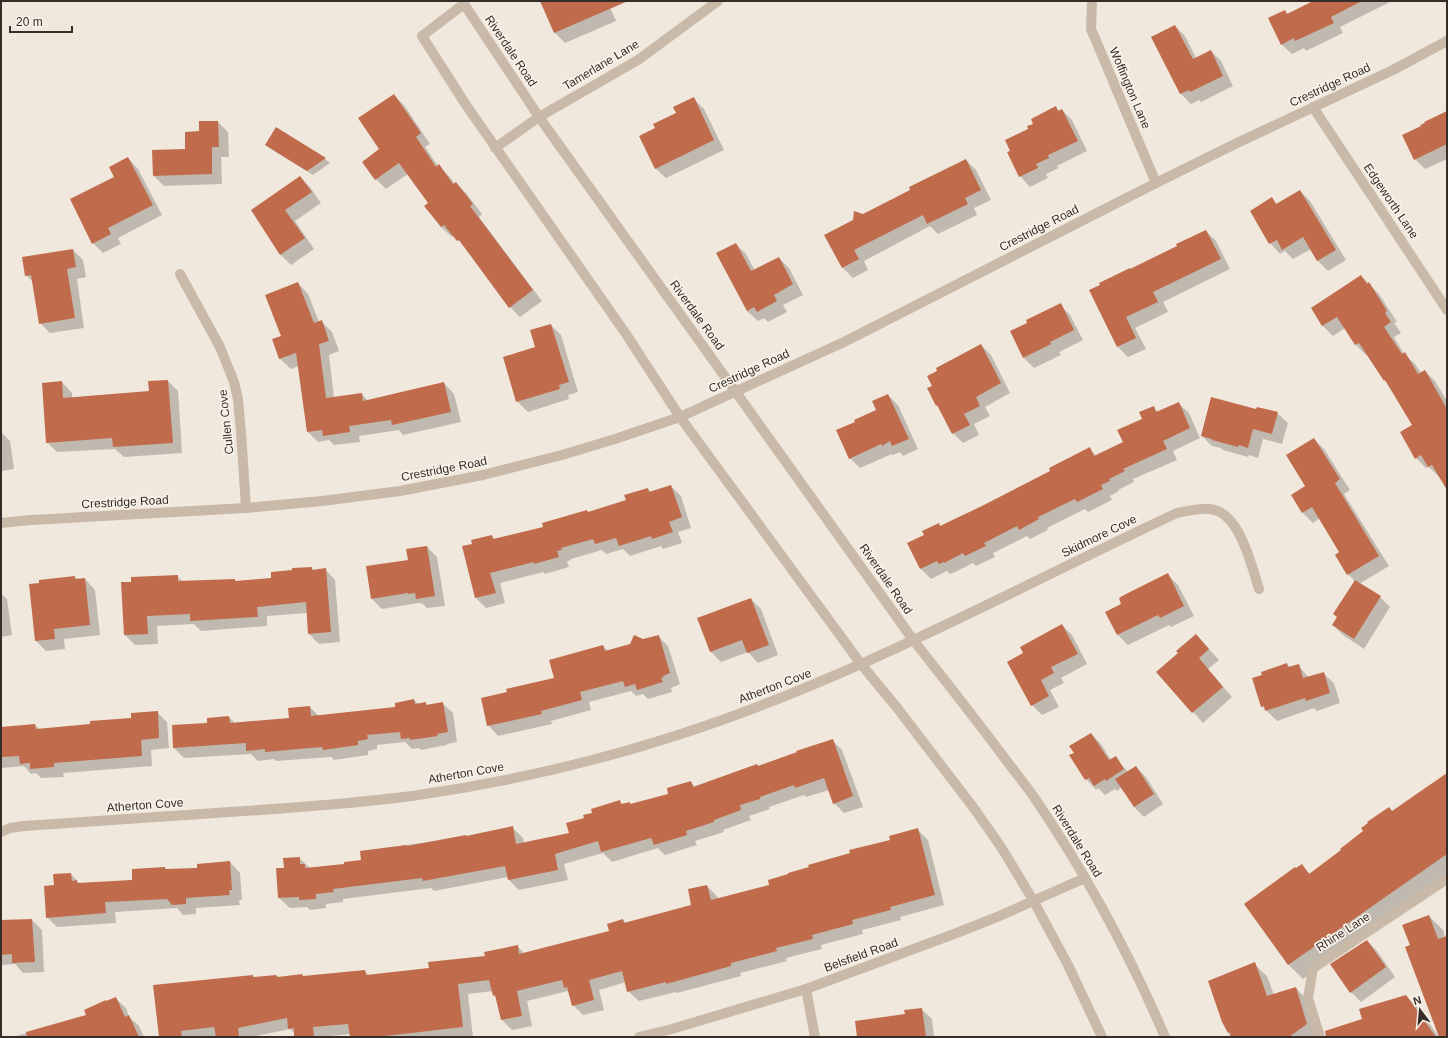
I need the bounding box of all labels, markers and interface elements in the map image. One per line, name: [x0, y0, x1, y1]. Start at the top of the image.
scale bar: [10, 8, 72, 34]
street label: Riverdale Road: [482, 13, 540, 89]
text: 20 m: [16, 15, 43, 29]
street label: Tamerlane Lane: [561, 37, 642, 93]
street label: Woffington Lane: [1107, 45, 1154, 131]
street label: Crestridge Road: [1287, 60, 1373, 110]
street label: Edgeworth Lane: [1361, 161, 1421, 241]
street label: Crestridge Road: [997, 202, 1081, 254]
street label: Riverdale Road: [667, 277, 727, 353]
street label: Crestridge Road: [706, 346, 792, 396]
street label: Cullen Cove: [216, 388, 236, 455]
street label: Crestridge Road: [400, 454, 488, 484]
street label: Crestridge Road: [81, 493, 169, 511]
street label: Skidmore Cove: [1059, 512, 1139, 560]
street label: Riverdale Road: [857, 541, 915, 617]
street label: Atherton Cove: [737, 666, 814, 706]
street label: Atherton Cove: [427, 759, 505, 787]
street label: Atherton Cove: [106, 795, 184, 815]
street label: Riverdale Road: [1049, 802, 1105, 880]
street label: Rhine Lane: [1313, 909, 1373, 955]
street label: Belsfield Road: [822, 935, 900, 975]
north arrow: [1400, 990, 1440, 1030]
text: N: [1412, 994, 1423, 1007]

